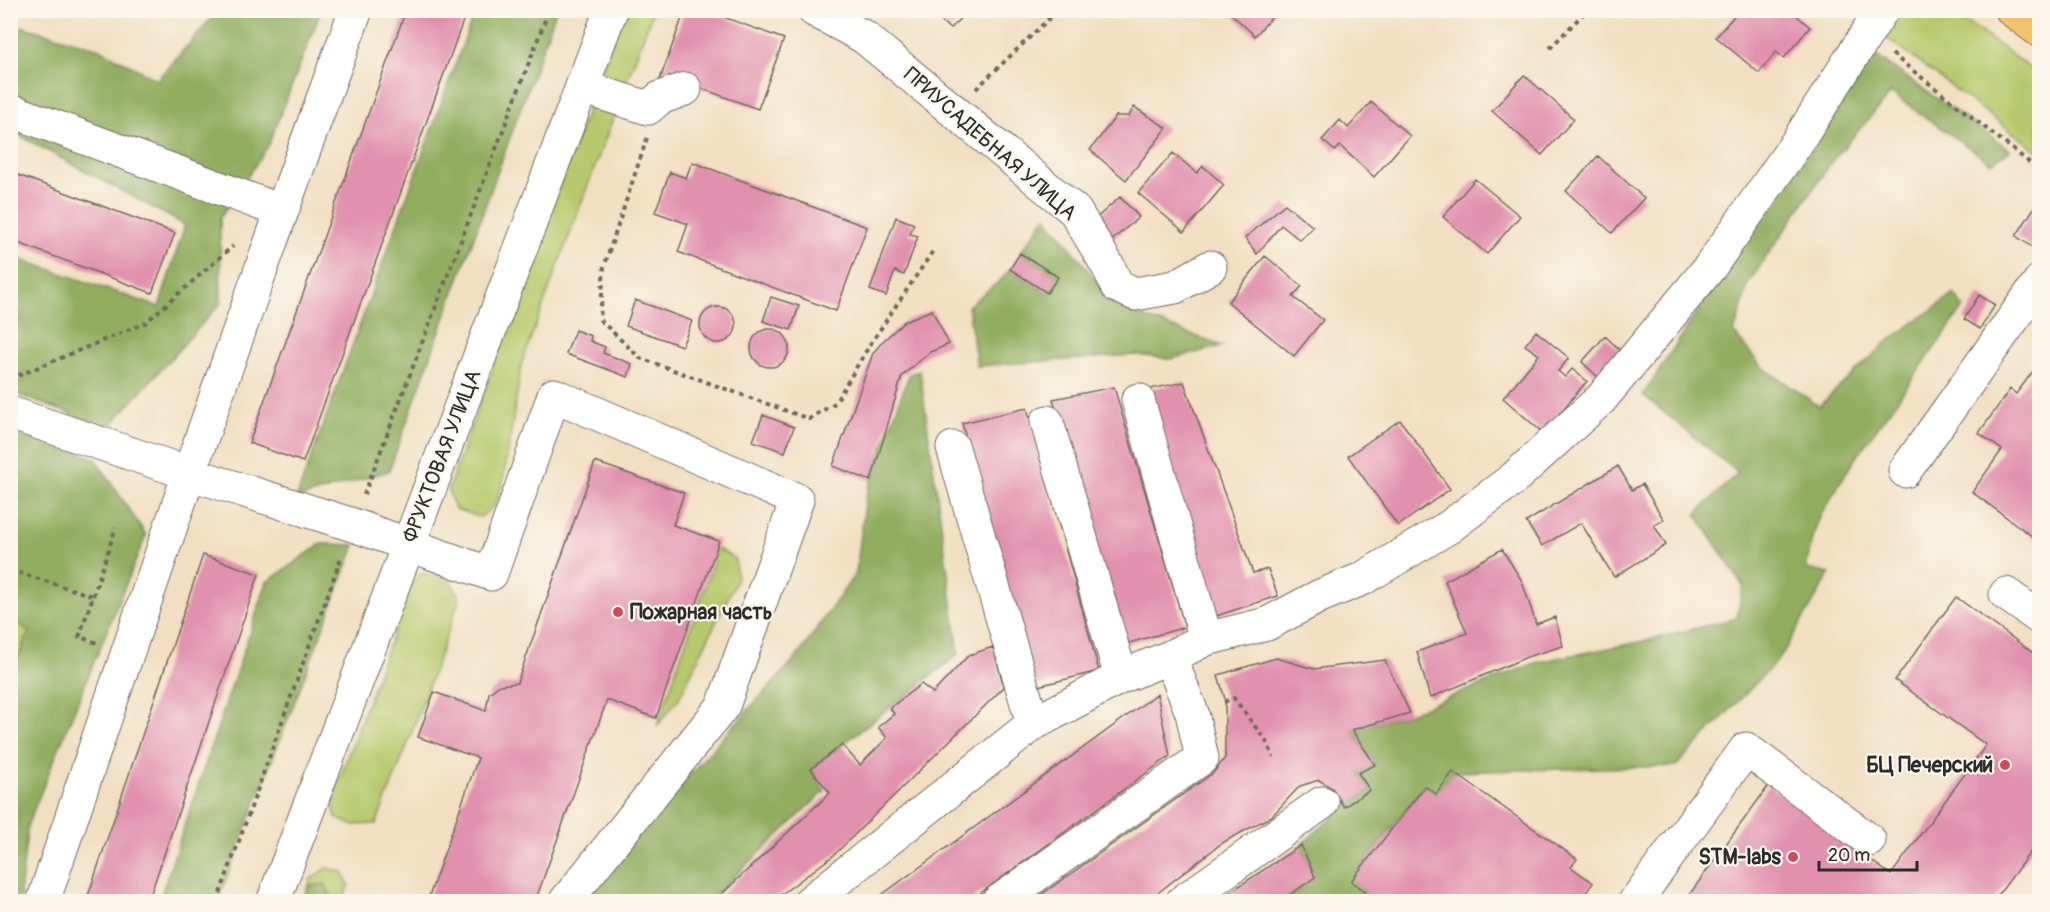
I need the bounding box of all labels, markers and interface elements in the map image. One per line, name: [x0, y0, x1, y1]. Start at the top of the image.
street label: ПРИУСАДЕБНАЯ УЛИЦА: [898, 61, 1082, 227]
street label: ФРУКТОВАЯ УЛИЦА: [397, 366, 487, 546]
place label: Пожарная часть: [630, 599, 772, 626]
marker: Пожарная часть: [611, 605, 625, 619]
place label: БЦ Печерский: [1866, 752, 1993, 779]
marker: БЦ Печерский: [1998, 758, 2012, 772]
scale bar: [1819, 834, 1916, 872]
place label: STM-labs: [1699, 844, 1782, 871]
text: 20 m: [1828, 844, 1870, 867]
marker: STM-labs: [1786, 850, 1800, 864]

